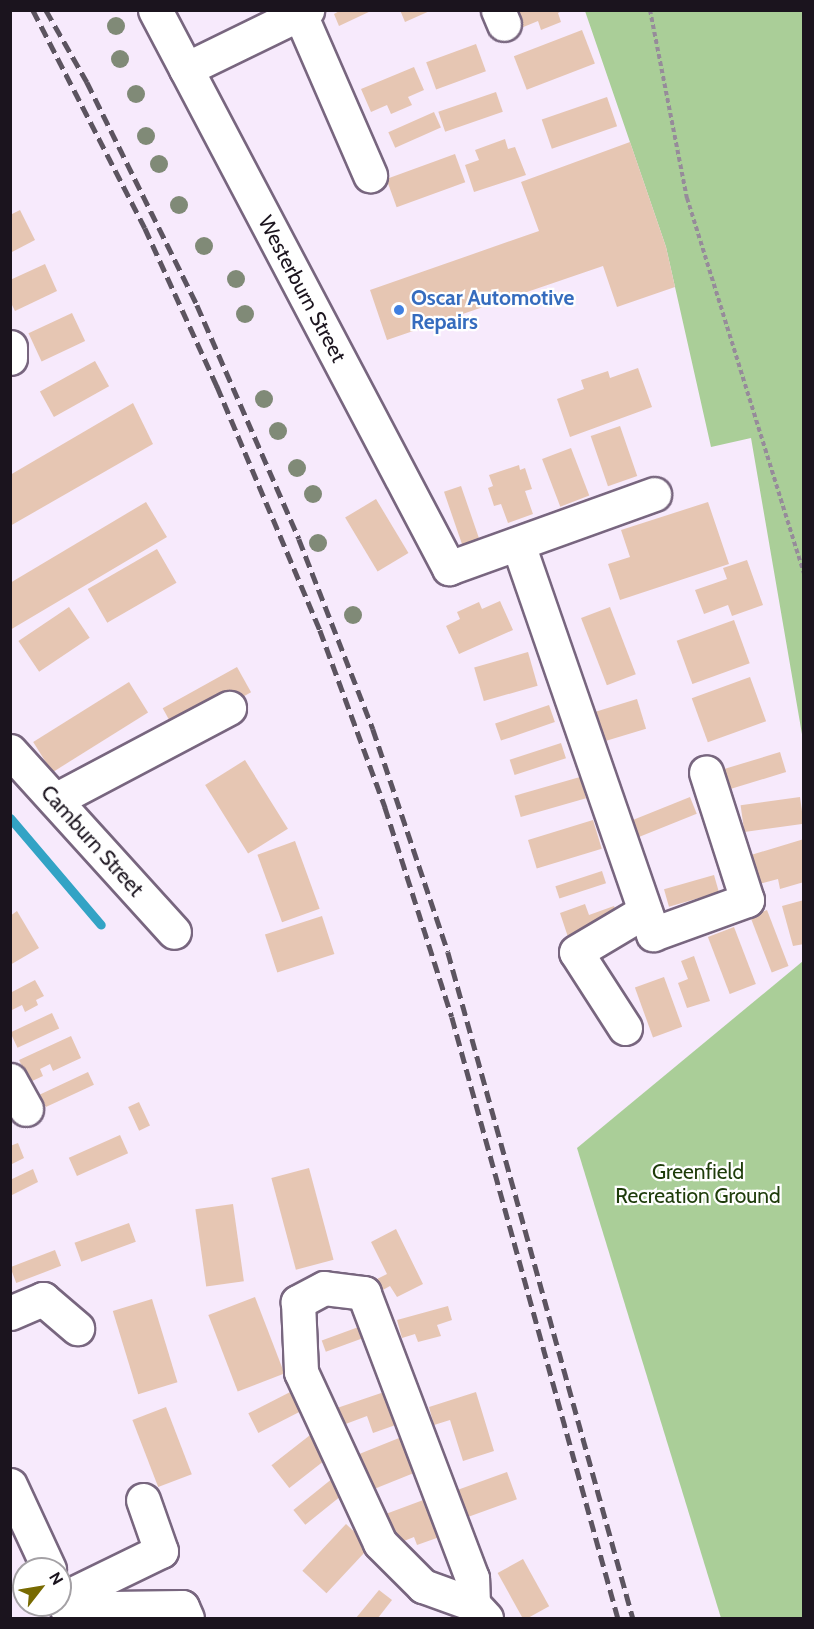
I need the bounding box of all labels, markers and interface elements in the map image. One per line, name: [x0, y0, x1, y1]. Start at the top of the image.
street label: Westerburn Street: [253, 211, 351, 367]
place label: Oscar Automotive Repairs: [411, 285, 574, 335]
marker: Oscar Automotive Repairs: [392, 303, 406, 317]
street label: Camburn Street: [35, 780, 149, 902]
park label: Greenfield Recreation Ground: [615, 1159, 781, 1209]
north arrow: [12, 1557, 72, 1617]
text: N: [45, 1569, 67, 1588]

